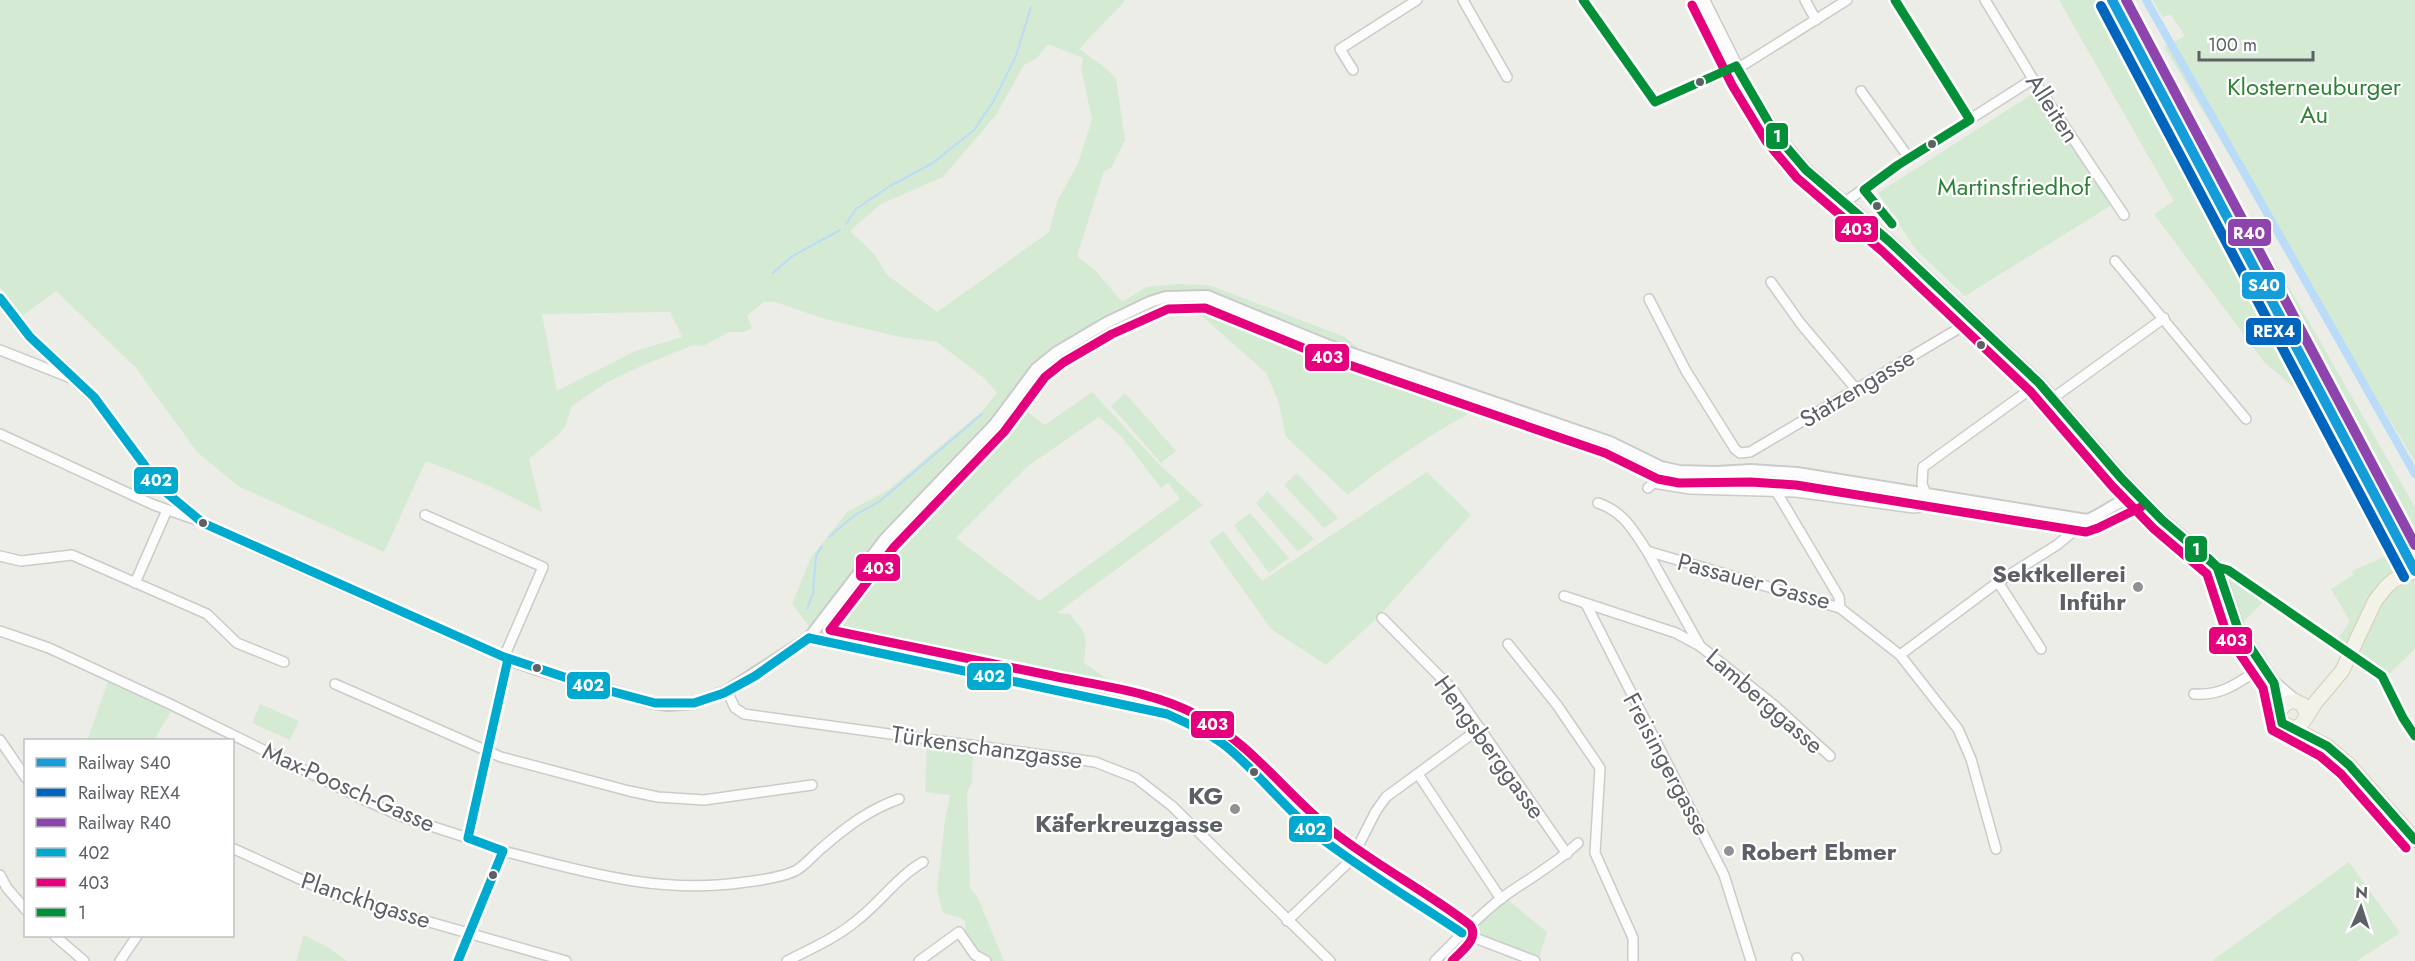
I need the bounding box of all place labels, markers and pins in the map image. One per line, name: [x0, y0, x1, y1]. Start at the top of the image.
unlabelled marker: [1694, 76, 1706, 88]
unlabelled marker: [1926, 138, 1938, 150]
unlabelled marker: [1871, 200, 1883, 212]
unlabelled marker: [1975, 339, 1987, 351]
unlabelled marker: [197, 517, 209, 529]
place label: Sektkellerei Inführ: [1992, 556, 2126, 619]
marker: Sektkellerei Inführ: [2131, 580, 2145, 594]
unlabelled marker: [531, 662, 543, 674]
unlabelled marker: [1248, 766, 1260, 778]
place label: KG Käferkreuzgasse: [1035, 778, 1223, 841]
marker: KG Käferkreuzgasse: [1228, 802, 1242, 816]
place label: Robert Ebmer: [1741, 834, 1897, 869]
marker: Robert Ebmer: [1722, 844, 1736, 858]
unlabelled marker: [487, 869, 499, 881]

